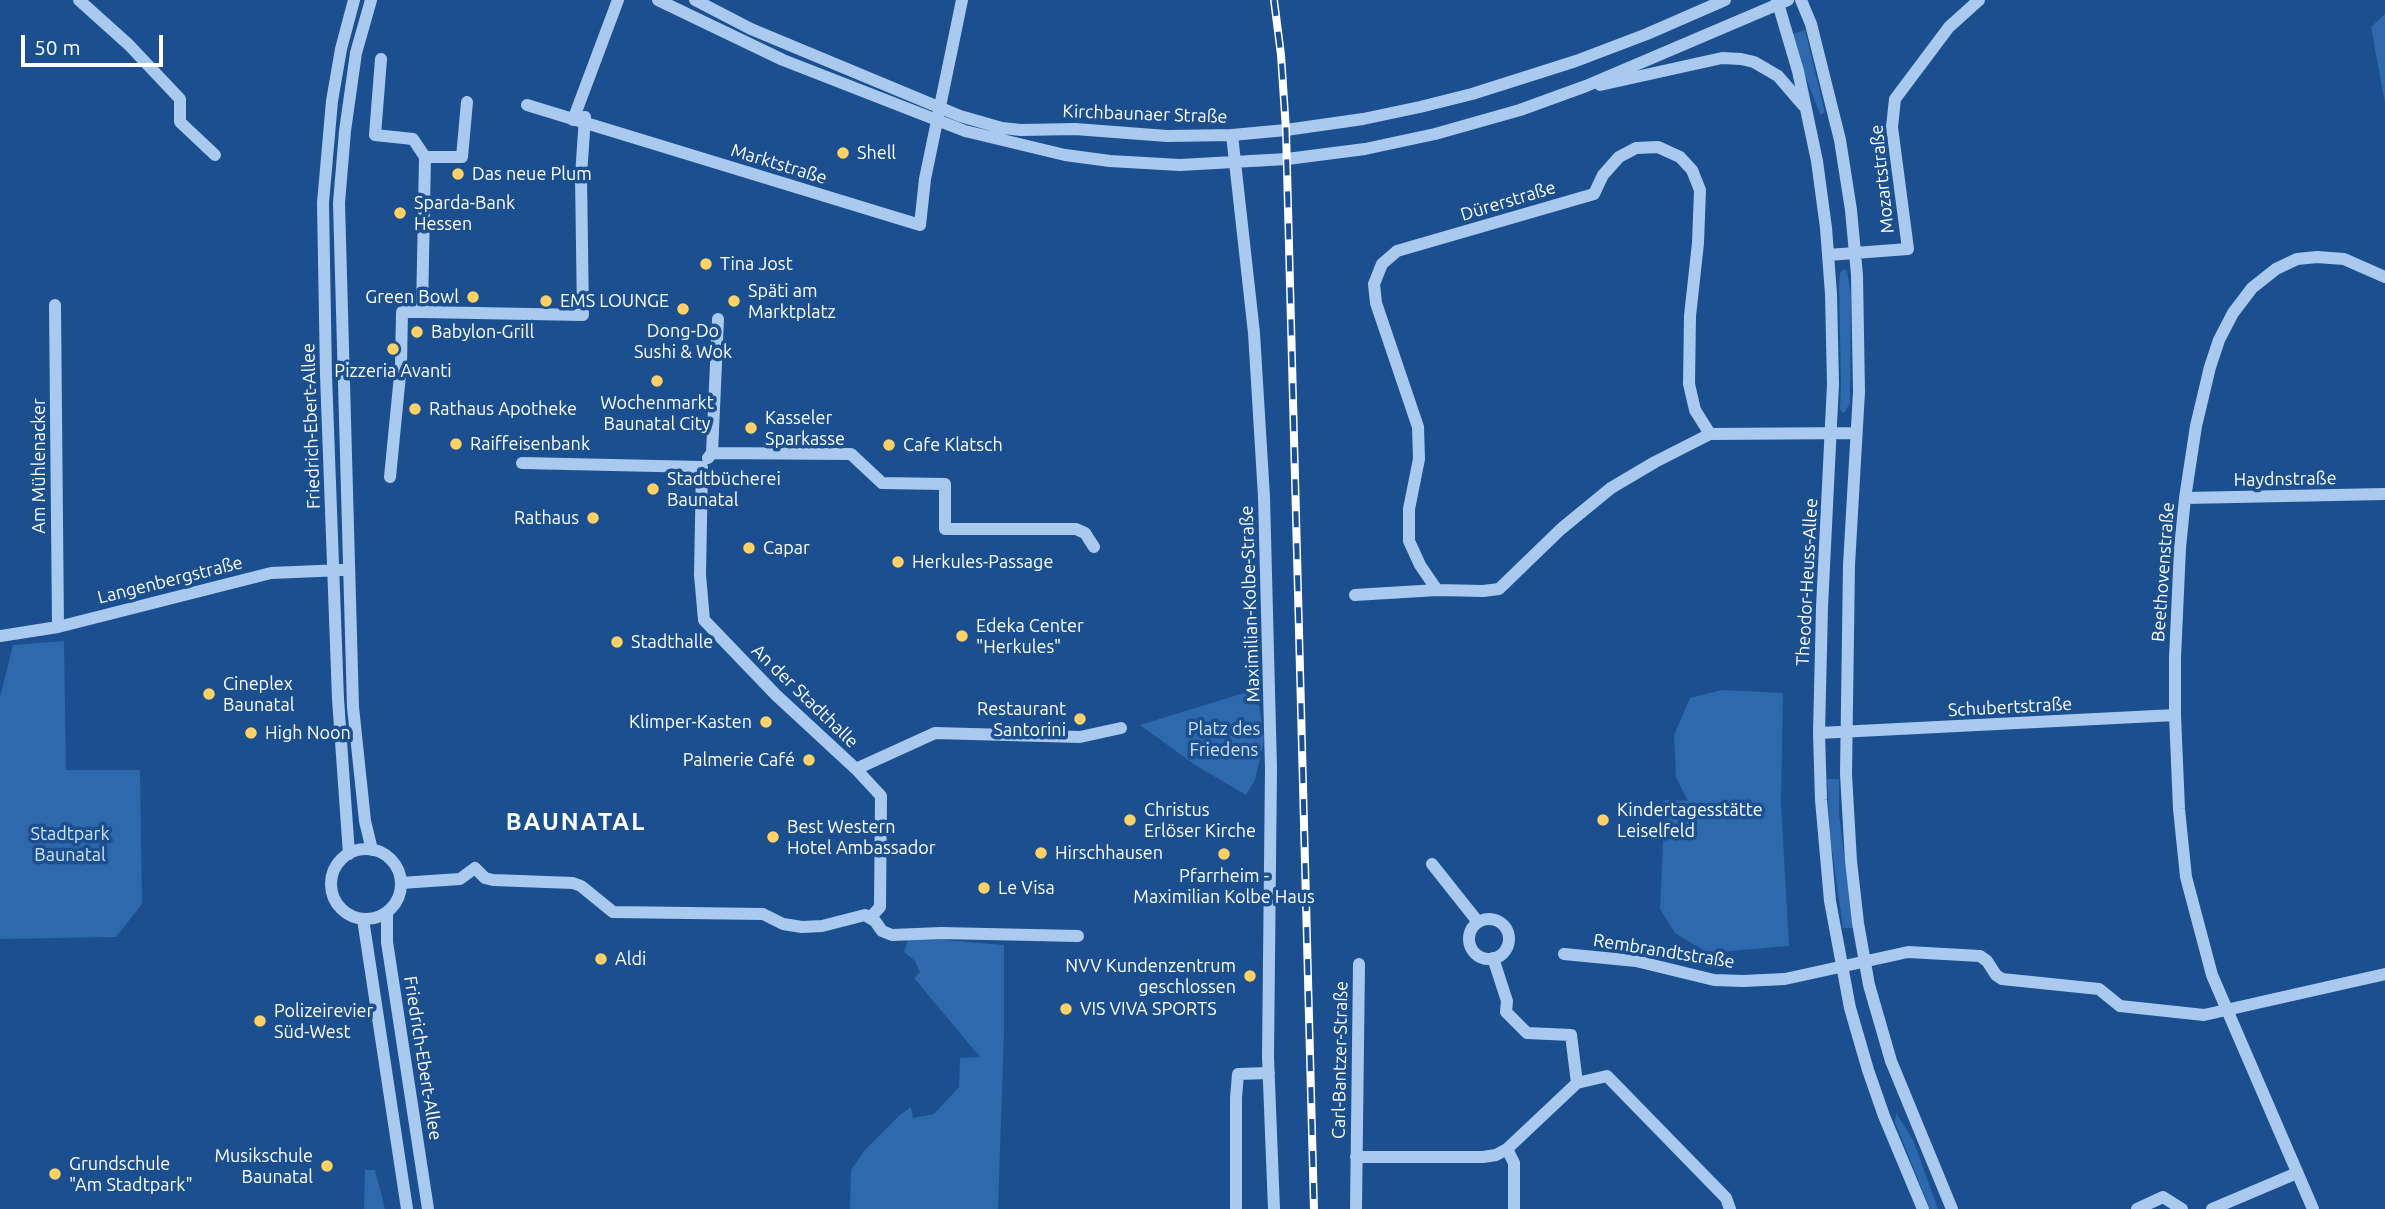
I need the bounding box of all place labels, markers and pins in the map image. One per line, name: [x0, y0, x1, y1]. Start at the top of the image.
place label: Shell: [857, 142, 896, 164]
marker: Shell: [835, 145, 851, 161]
place label: Das neue Plum: [472, 163, 592, 185]
marker: Das neue Plum: [450, 166, 466, 182]
place label: Sparda-Bank Hessen: [414, 192, 515, 234]
marker: Sparda-Bank Hessen: [392, 205, 408, 221]
place label: Tina Jost: [720, 253, 793, 275]
marker: Tina Jost: [698, 256, 714, 272]
place label: Späti am Marktplatz: [748, 280, 836, 322]
place label: Green Bowl: [365, 286, 459, 308]
marker: Green Bowl: [465, 289, 481, 305]
place label: EMS LOUNGE: [560, 290, 669, 312]
marker: EMS LOUNGE: [538, 293, 554, 309]
marker: Späti am Marktplatz: [726, 293, 742, 309]
marker: Dong-Do Sushi & Wok: [675, 301, 691, 317]
place label: Dong-Do Sushi & Wok: [634, 320, 732, 362]
place label: Babylon-Grill: [431, 321, 534, 343]
marker: Babylon-Grill: [409, 324, 425, 340]
marker: Pizzeria Avanti: [385, 341, 401, 357]
place label: Pizzeria Avanti: [334, 360, 452, 382]
marker: Wochenmarkt Baunatal City: [649, 373, 665, 389]
place label: Wochenmarkt Baunatal City: [600, 392, 714, 434]
place label: Rathaus Apotheke: [429, 398, 577, 420]
marker: Rathaus Apotheke: [407, 401, 423, 417]
place label: Kasseler Sparkasse: [765, 407, 845, 450]
marker: Kasseler Sparkasse: [743, 420, 759, 436]
place label: Raiffeisenbank: [470, 433, 590, 455]
place label: Cafe Klatsch: [903, 434, 1003, 456]
marker: Raiffeisenbank: [448, 436, 464, 452]
marker: Cafe Klatsch: [881, 437, 897, 453]
place label: Stadtbücherei Baunatal: [667, 468, 781, 510]
marker: Stadtbücherei Baunatal: [645, 481, 661, 497]
place label: Rathaus: [514, 507, 579, 529]
marker: Rathaus: [585, 510, 601, 526]
place label: Capar: [763, 537, 810, 559]
marker: Capar: [741, 540, 757, 556]
place label: Herkules-Passage: [912, 551, 1053, 573]
marker: Herkules-Passage: [890, 554, 906, 570]
place label: Edeka Center "Herkules": [976, 615, 1084, 658]
marker: Edeka Center "Herkules": [954, 628, 970, 644]
place label: Stadthalle: [631, 631, 713, 653]
marker: Stadthalle: [609, 634, 625, 650]
place label: Cineplex Baunatal: [223, 673, 294, 716]
marker: Cineplex Baunatal: [201, 686, 217, 702]
place label: Restaurant Santorini: [977, 698, 1066, 740]
place label: Klimper-Kasten: [629, 711, 752, 733]
marker: Restaurant Santorini: [1072, 711, 1088, 727]
marker: Klimper-Kasten: [758, 714, 774, 730]
place label: High Noon: [265, 722, 351, 744]
marker: High Noon: [243, 725, 259, 741]
place label: Palmerie Café: [683, 749, 795, 771]
marker: Palmerie Café: [801, 752, 817, 768]
place label: Christus Erlöser Kirche: [1144, 799, 1256, 842]
place label: Kindertagesstätte Leiselfeld: [1617, 799, 1763, 842]
marker: Christus Erlöser Kirche: [1122, 812, 1138, 828]
marker: Kindertagesstätte Leiselfeld: [1595, 812, 1611, 828]
place label: Best Western Hotel Ambassador: [787, 816, 936, 858]
marker: Best Western Hotel Ambassador: [765, 829, 781, 845]
place label: Hirschhausen: [1055, 842, 1163, 864]
marker: Hirschhausen: [1033, 845, 1049, 861]
marker: Pfarrheim - Maximilian Kolbe Haus: [1216, 846, 1232, 862]
place label: Pfarrheim - Maximilian Kolbe Haus: [1133, 865, 1315, 908]
place label: Le Visa: [998, 877, 1055, 899]
marker: Le Visa: [976, 880, 992, 896]
place label: Aldi: [615, 948, 646, 970]
marker: Aldi: [593, 951, 609, 967]
place label: NVV Kundenzentrum geschlossen: [1065, 955, 1236, 998]
marker: NVV Kundenzentrum geschlossen: [1242, 968, 1258, 984]
place label: VIS VIVA SPORTS: [1080, 998, 1217, 1020]
place label: Polizeirevier Süd-West: [274, 1000, 373, 1042]
marker: VIS VIVA SPORTS: [1058, 1001, 1074, 1017]
marker: Polizeirevier Süd-West: [252, 1013, 268, 1029]
place label: Musikschule Baunatal: [214, 1145, 313, 1188]
place label: Grundschule "Am Stadtpark": [69, 1153, 193, 1196]
marker: Musikschule Baunatal: [319, 1158, 335, 1174]
marker: Grundschule "Am Stadtpark": [47, 1166, 63, 1182]

